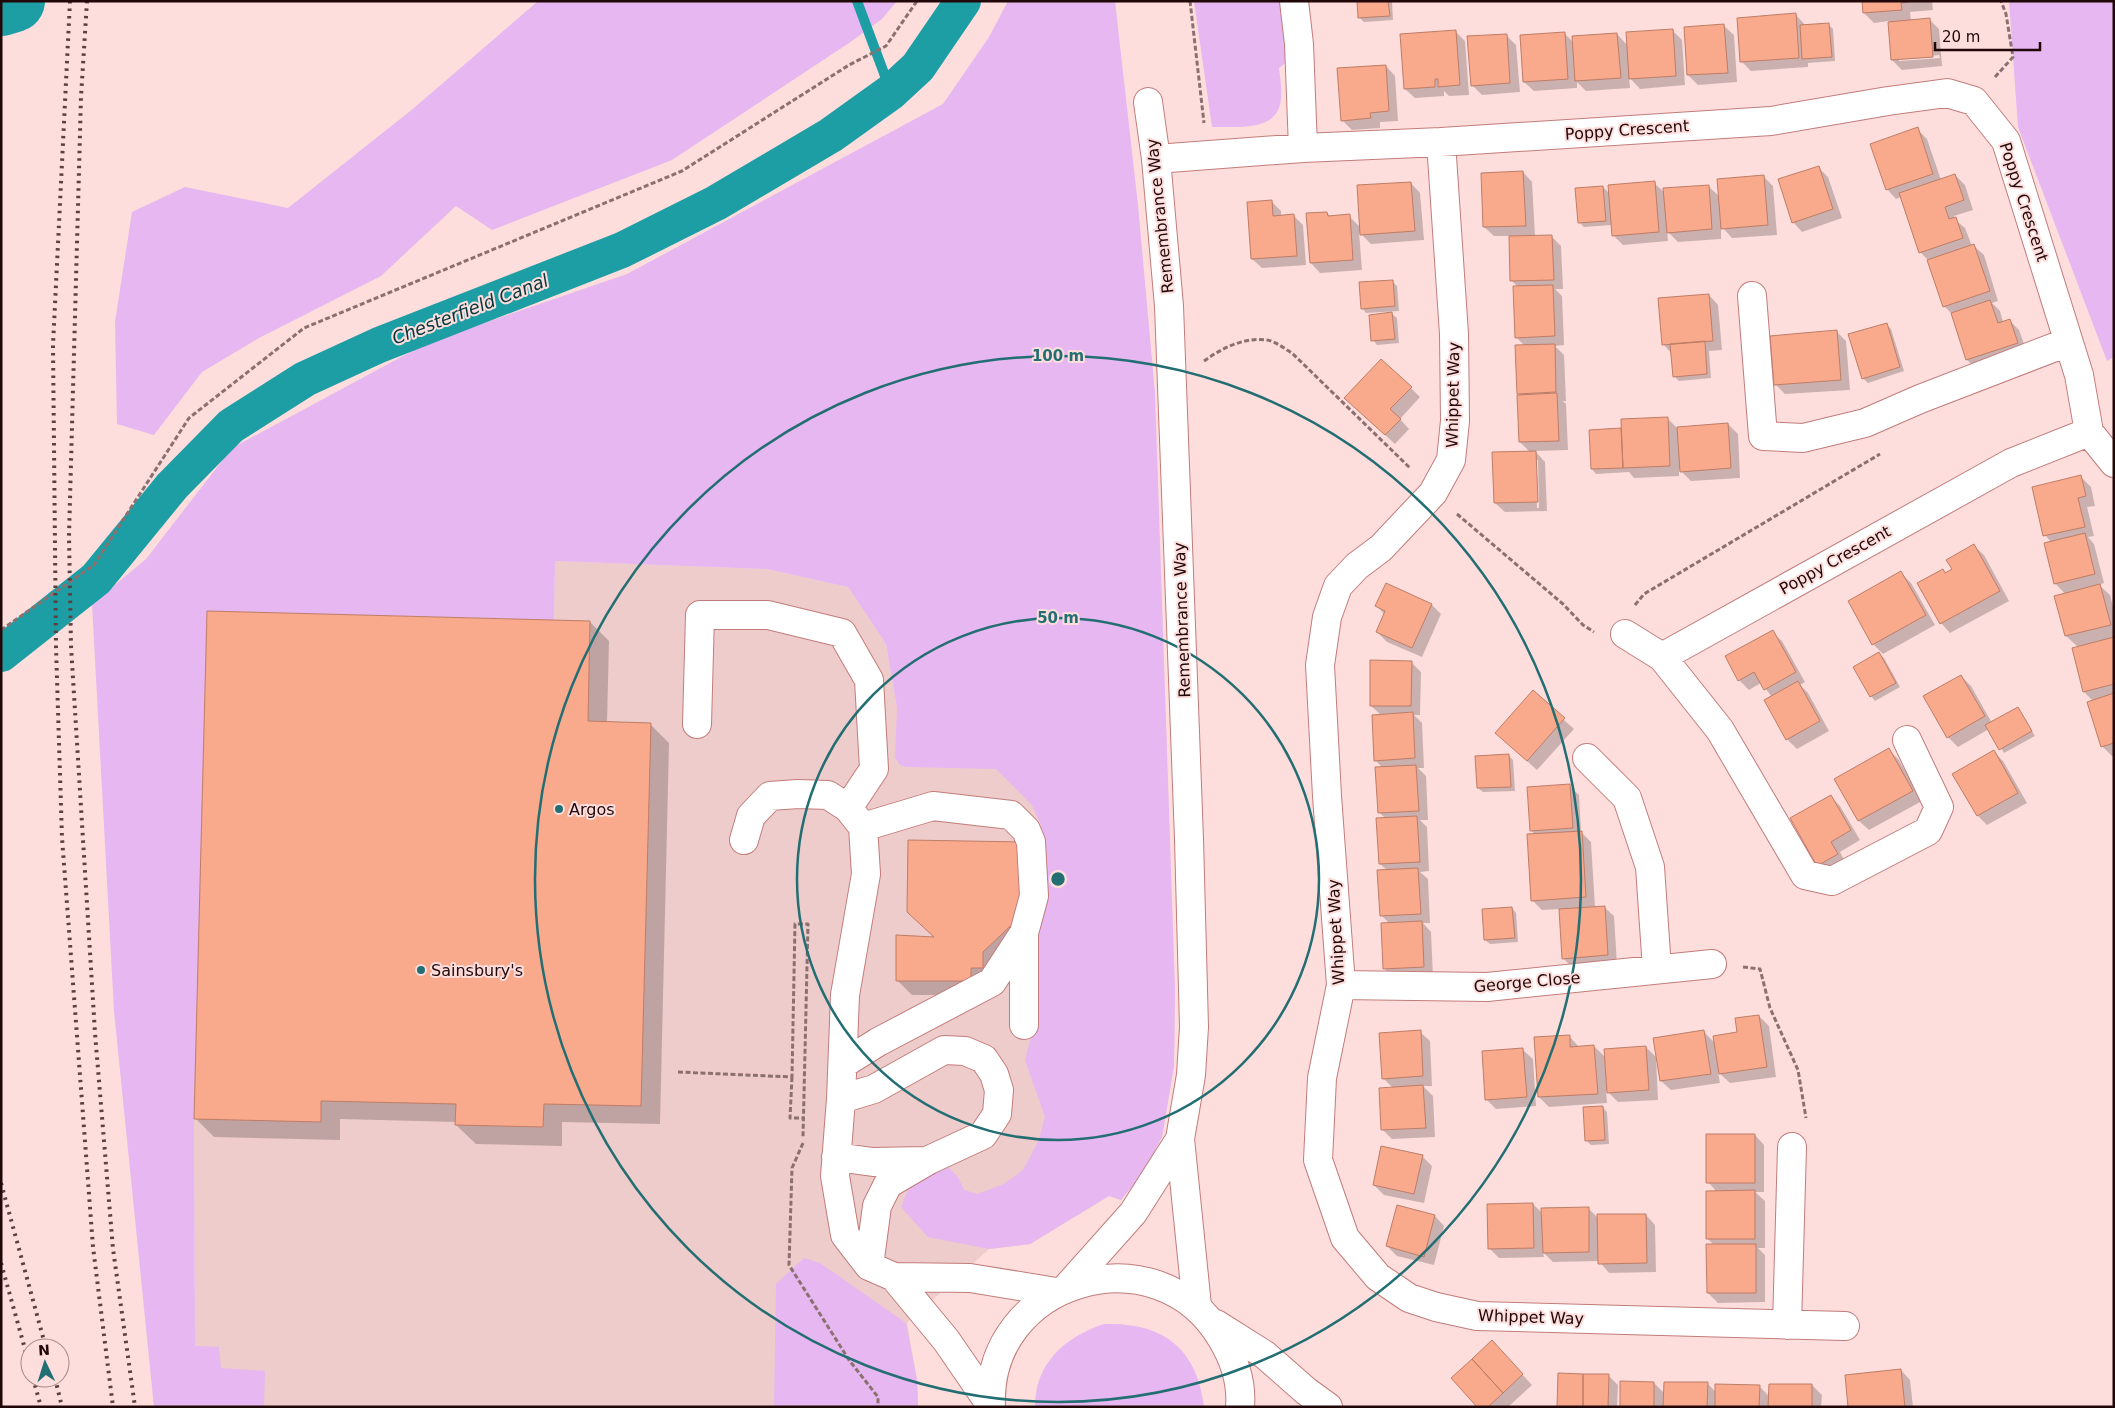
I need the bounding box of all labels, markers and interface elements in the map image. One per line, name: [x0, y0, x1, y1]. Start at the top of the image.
scale bar: [1935, 20, 2040, 52]
text: 20 m: [1942, 28, 1980, 46]
street label: Poppy Crescent: [1564, 116, 1690, 144]
street label: Remembrance Way: [1142, 138, 1178, 294]
street label: Poppy Crescent: [1996, 140, 2052, 264]
water label: Chesterfield Canal: [389, 269, 551, 349]
street label: Whippet Way: [1443, 342, 1463, 448]
text: 100 m: [1032, 347, 1084, 365]
street label: Poppy Crescent: [1776, 522, 1894, 598]
street label: Remembrance Way: [1170, 542, 1194, 698]
text: 50 m: [1037, 609, 1079, 627]
place label: Argos: [569, 800, 615, 819]
marker: Argos: [553, 803, 565, 815]
centre of rings: [1049, 870, 1067, 888]
street label: Whippet Way: [1324, 879, 1348, 985]
place label: Sainsbury's: [431, 961, 523, 980]
marker: Sainsbury's: [415, 964, 427, 976]
street label: George Close: [1473, 968, 1581, 996]
street label: Whippet Way: [1478, 1306, 1584, 1328]
north arrow: [20, 1338, 70, 1388]
text: N: [38, 1342, 50, 1358]

